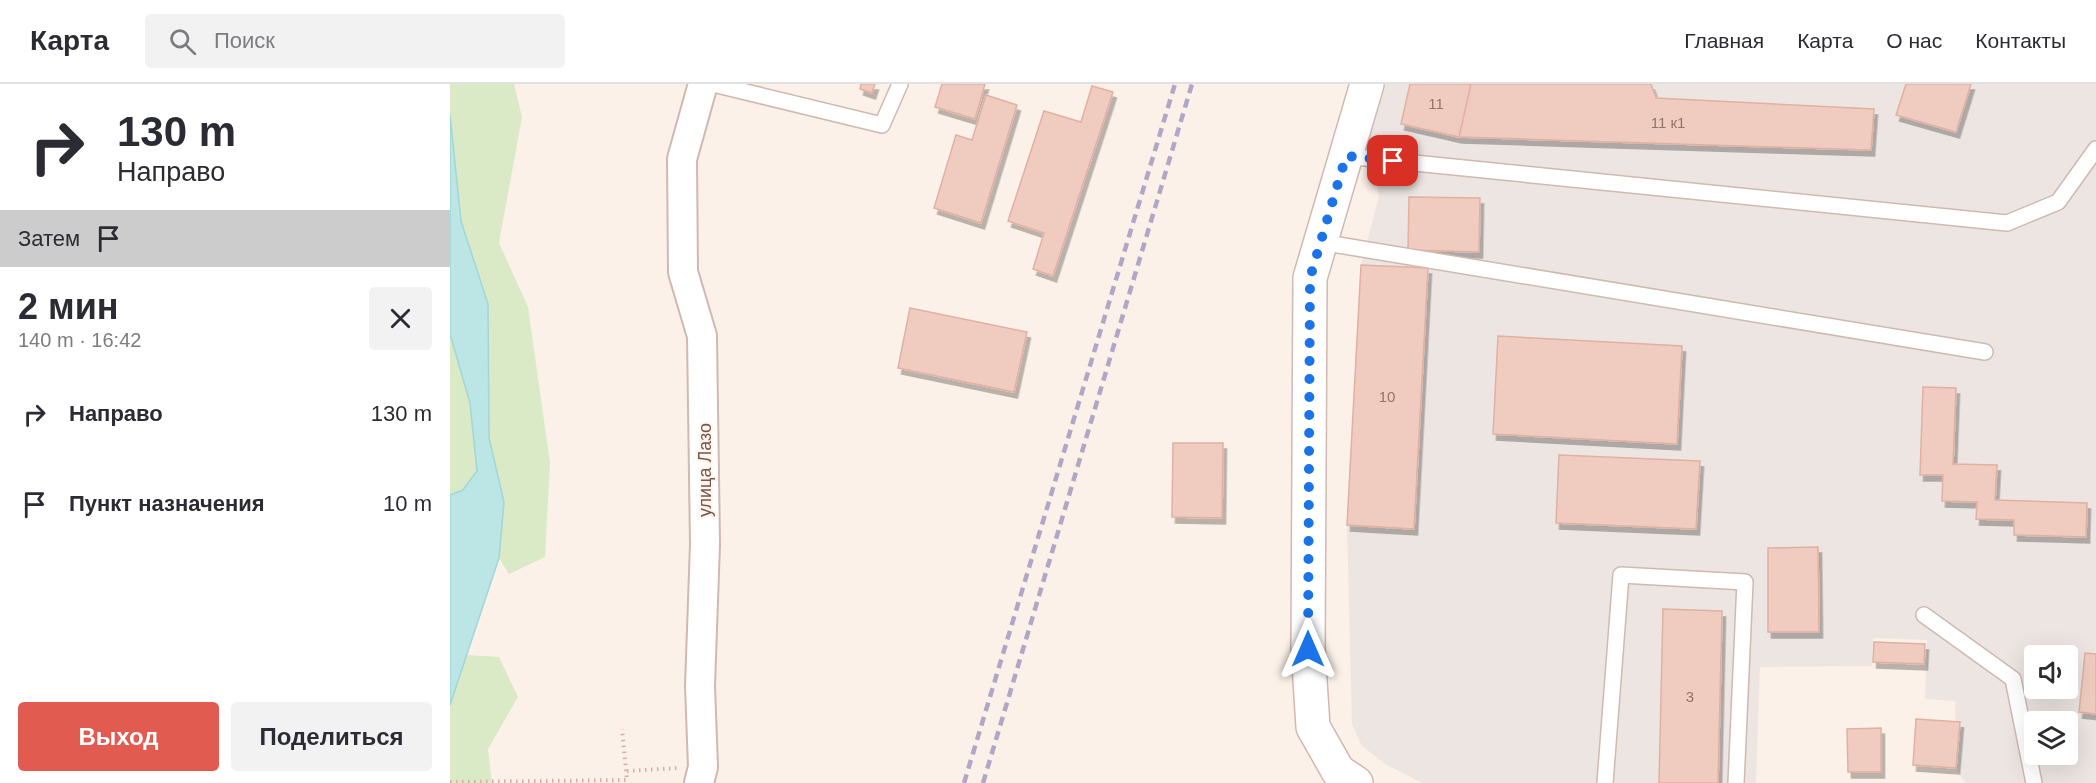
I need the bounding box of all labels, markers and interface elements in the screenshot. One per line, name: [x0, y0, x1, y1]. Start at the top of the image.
search box: [145, 14, 565, 68]
text: Карта: [30, 25, 109, 56]
icon: search: [166, 25, 199, 58]
text: Поиск: [214, 28, 275, 53]
text: Главная: [1684, 29, 1764, 52]
text: Карта: [1797, 29, 1853, 52]
text: О нас: [1886, 29, 1942, 52]
text: Контакты: [1975, 29, 2066, 52]
house number: 11: [1428, 95, 1444, 112]
icon: right: [18, 108, 96, 186]
text: 130 m: [117, 108, 236, 155]
house number: 11 к1: [1651, 114, 1685, 131]
pin: [1367, 135, 1418, 186]
icon: arrive: [1376, 144, 1409, 177]
text: Направо: [117, 157, 225, 187]
icon: arrive: [92, 222, 125, 255]
text: Затем: [18, 226, 80, 251]
text: 2 мин: [18, 286, 119, 327]
button: close: [369, 287, 432, 350]
text: 140 m · 16:42: [18, 329, 141, 351]
house number: 10: [1379, 388, 1395, 405]
icon: right: [18, 398, 51, 431]
text: Направо: [69, 401, 163, 426]
text: 130 m: [371, 401, 432, 426]
street label: улица Лазо: [695, 423, 715, 517]
icon: arrive: [18, 488, 51, 521]
text: Пункт назначения: [69, 491, 265, 516]
text: 10 m: [383, 491, 432, 516]
position arrow: [1276, 617, 1340, 681]
map controls: [2024, 645, 2078, 765]
button: sound: [2024, 645, 2078, 699]
house number: 3: [1686, 688, 1694, 705]
button: Выход: [18, 702, 219, 771]
button: Поделиться: [231, 702, 432, 771]
button: layers: [2024, 711, 2078, 765]

